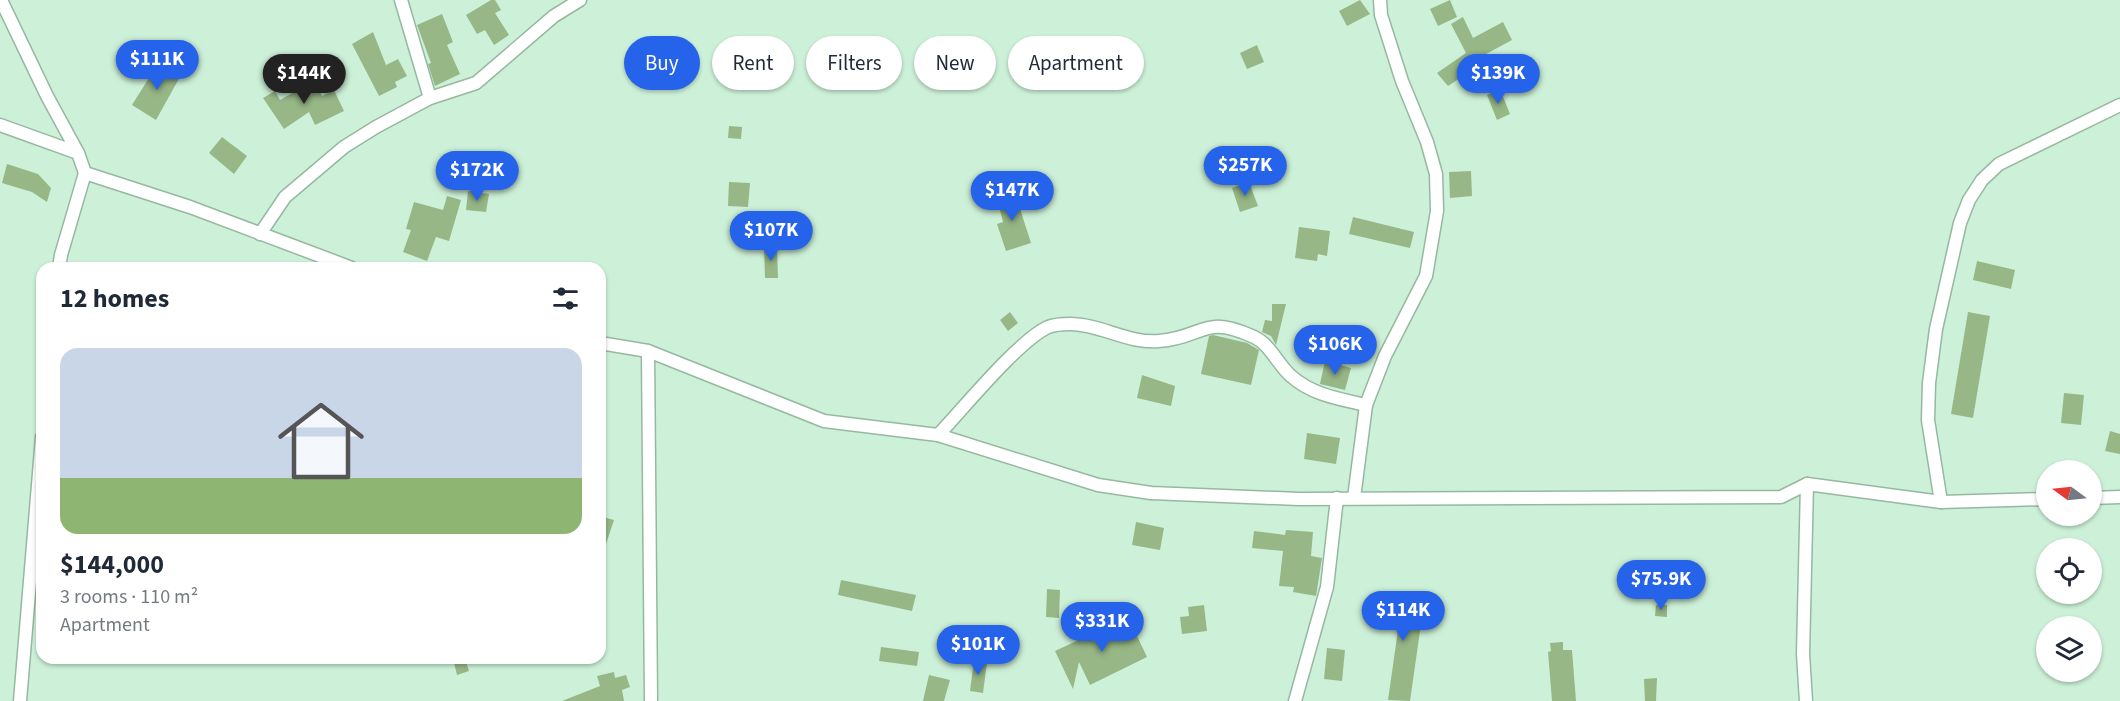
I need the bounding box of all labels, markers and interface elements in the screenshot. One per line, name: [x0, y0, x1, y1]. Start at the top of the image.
chip: Buy: [624, 36, 700, 90]
chip: Rent: [712, 36, 794, 90]
chip: Filters: [806, 36, 902, 90]
chip: New: [914, 36, 996, 90]
chip: Apartment: [1008, 36, 1144, 90]
pin: $111K: [115, 40, 199, 91]
text: $111K: [130, 45, 184, 73]
pin: $144K: [262, 54, 346, 105]
pin: $139K: [1456, 54, 1540, 105]
text: $144K: [277, 59, 331, 87]
text: $139K: [1471, 59, 1525, 87]
pin: $257K: [1203, 146, 1287, 197]
pin: $172K: [435, 151, 519, 202]
text: $257K: [1218, 151, 1272, 179]
text: $172K: [450, 156, 504, 184]
pin: $147K: [970, 171, 1054, 222]
text: $147K: [985, 176, 1039, 204]
pin: $107K: [729, 211, 813, 262]
text: $107K: [744, 216, 798, 244]
text: 12 homes: [60, 280, 169, 317]
icon: filters: [549, 282, 582, 315]
pin: $106K: [1293, 325, 1377, 376]
text: $106K: [1308, 330, 1362, 358]
icon: home: [267, 387, 375, 495]
north arrow: [2036, 460, 2102, 526]
map controls: [2036, 460, 2102, 682]
button: locate: [2036, 538, 2102, 604]
text: $144,000: [60, 546, 164, 583]
pin: $75.9K: [1612, 560, 1710, 611]
text: $75.9K: [1631, 565, 1691, 593]
text: 3 rooms · 110 m²: [60, 583, 198, 611]
pin: $114K: [1361, 591, 1445, 642]
text: $114K: [1376, 596, 1430, 624]
pin: $331K: [1060, 602, 1144, 653]
text: $331K: [1075, 607, 1129, 635]
text: Apartment: [60, 611, 150, 639]
button: layers: [2036, 616, 2102, 682]
pin: $101K: [936, 625, 1020, 676]
text: $101K: [951, 630, 1005, 658]

